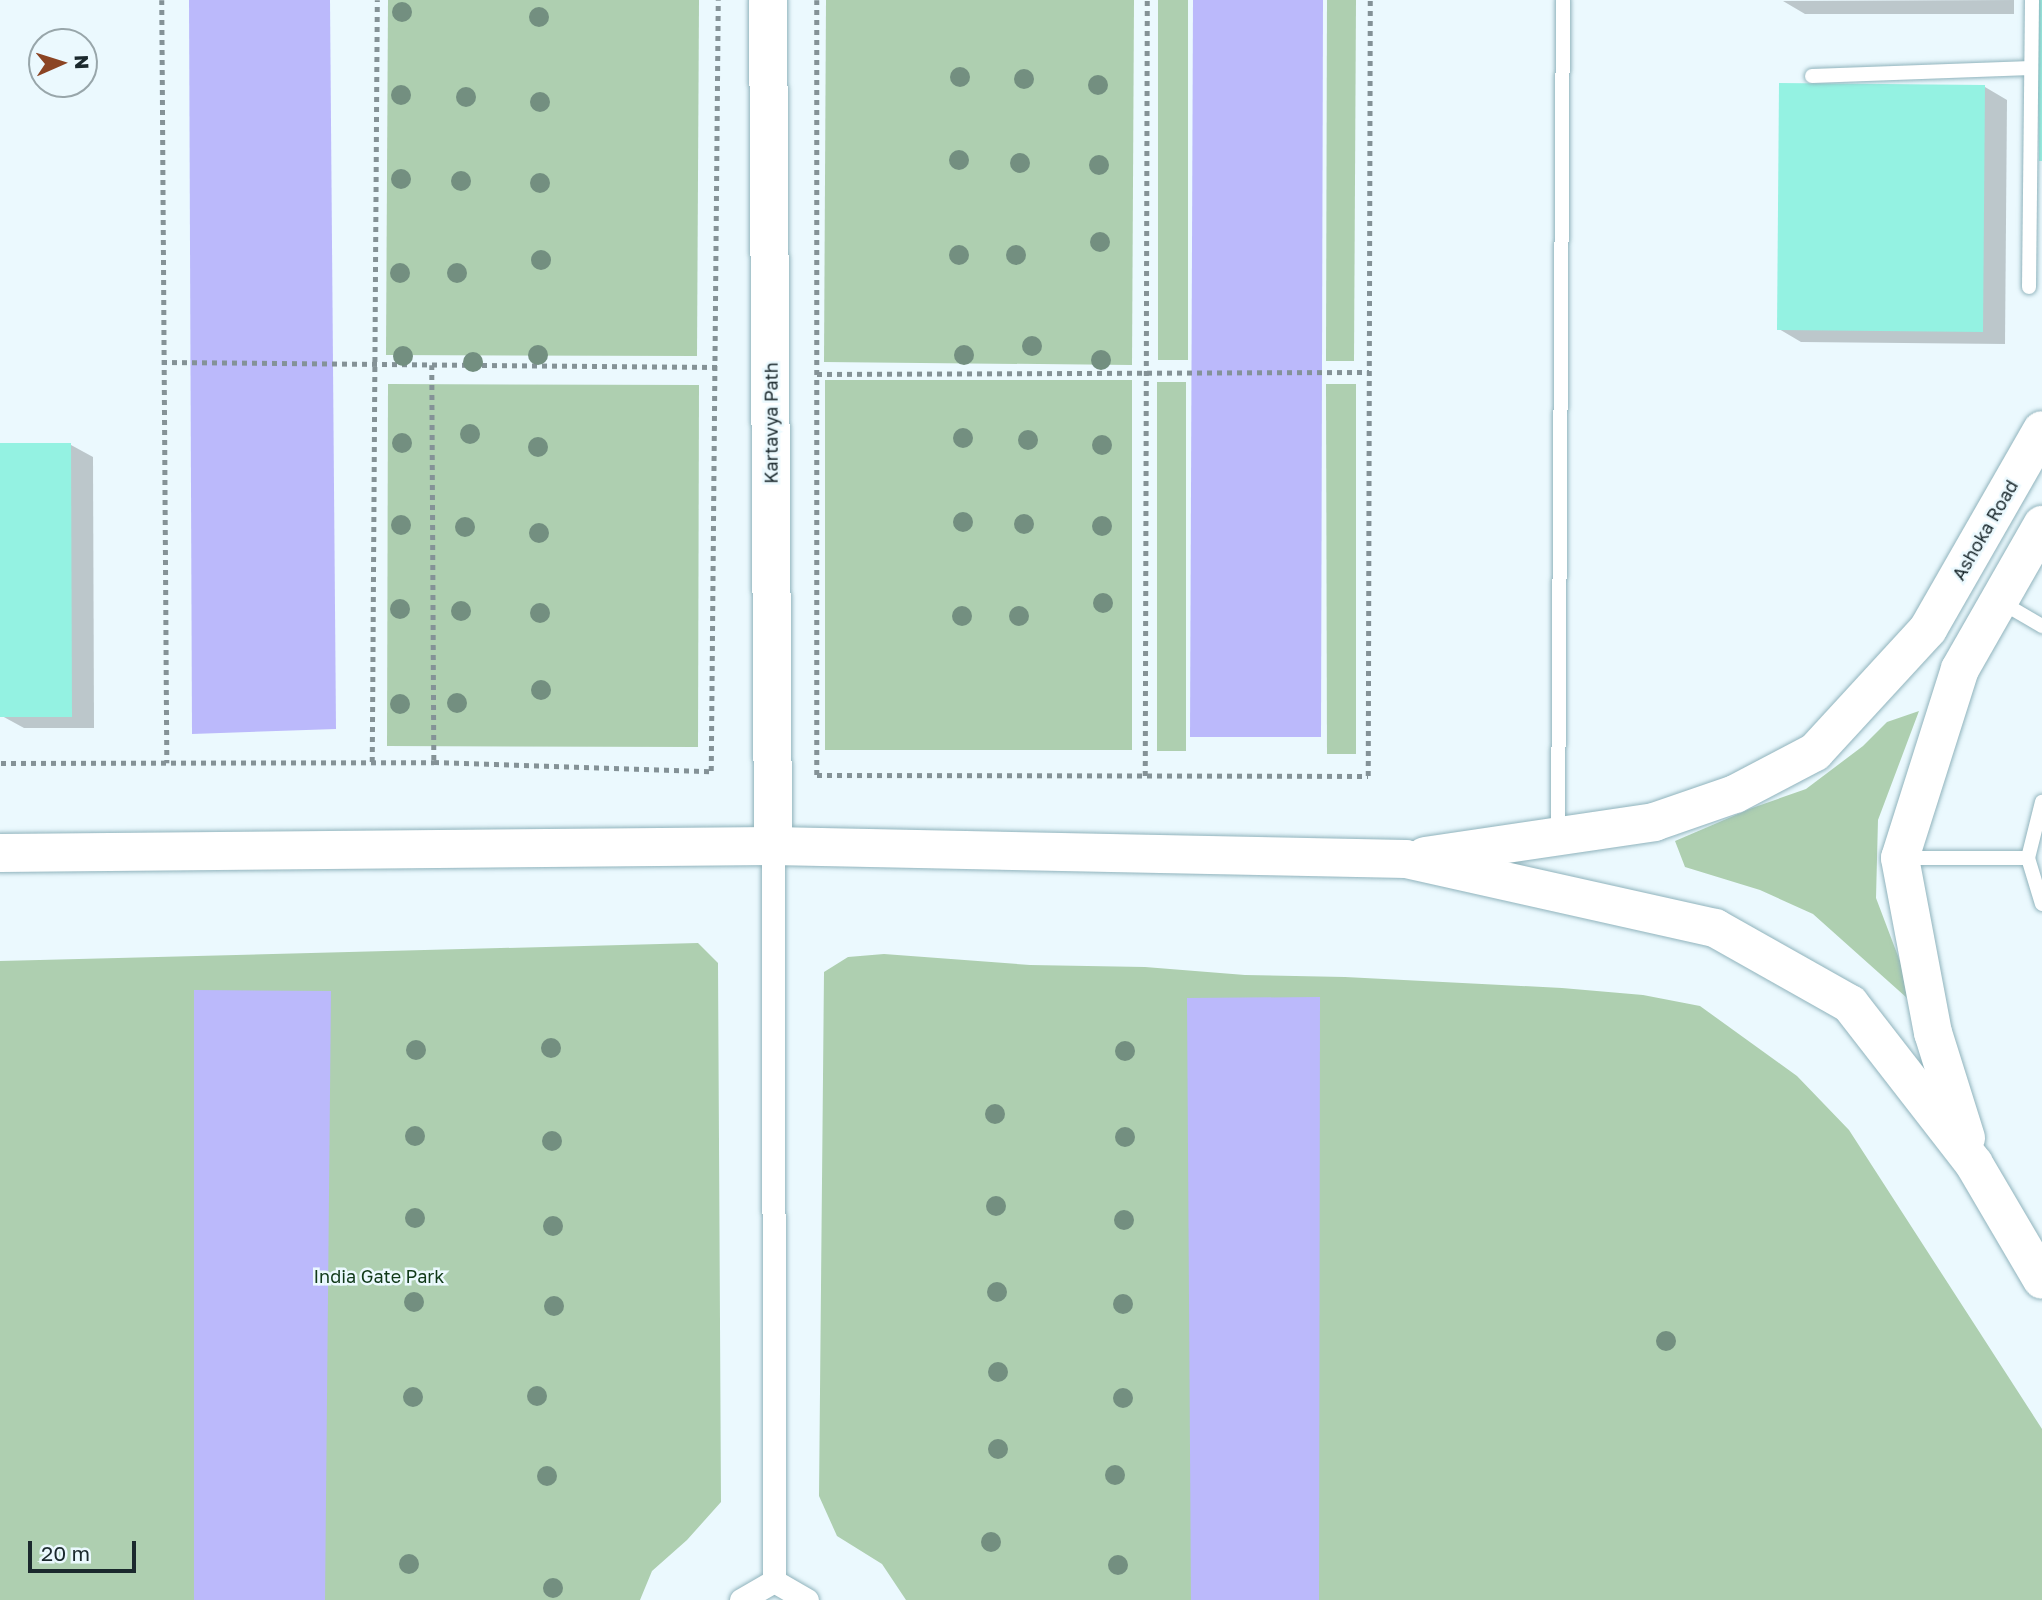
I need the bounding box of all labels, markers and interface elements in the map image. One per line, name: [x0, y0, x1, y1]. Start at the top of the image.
north arrow: [28, 28, 98, 98]
text: N: [71, 54, 94, 70]
street label: Kartavya Path: [760, 362, 782, 484]
street label: Ashoka Road: [1948, 476, 2022, 584]
park label: India Gate Park: [313, 1265, 445, 1287]
scale bar: [32, 1526, 140, 1570]
text: 20 m: [41, 1540, 90, 1566]

